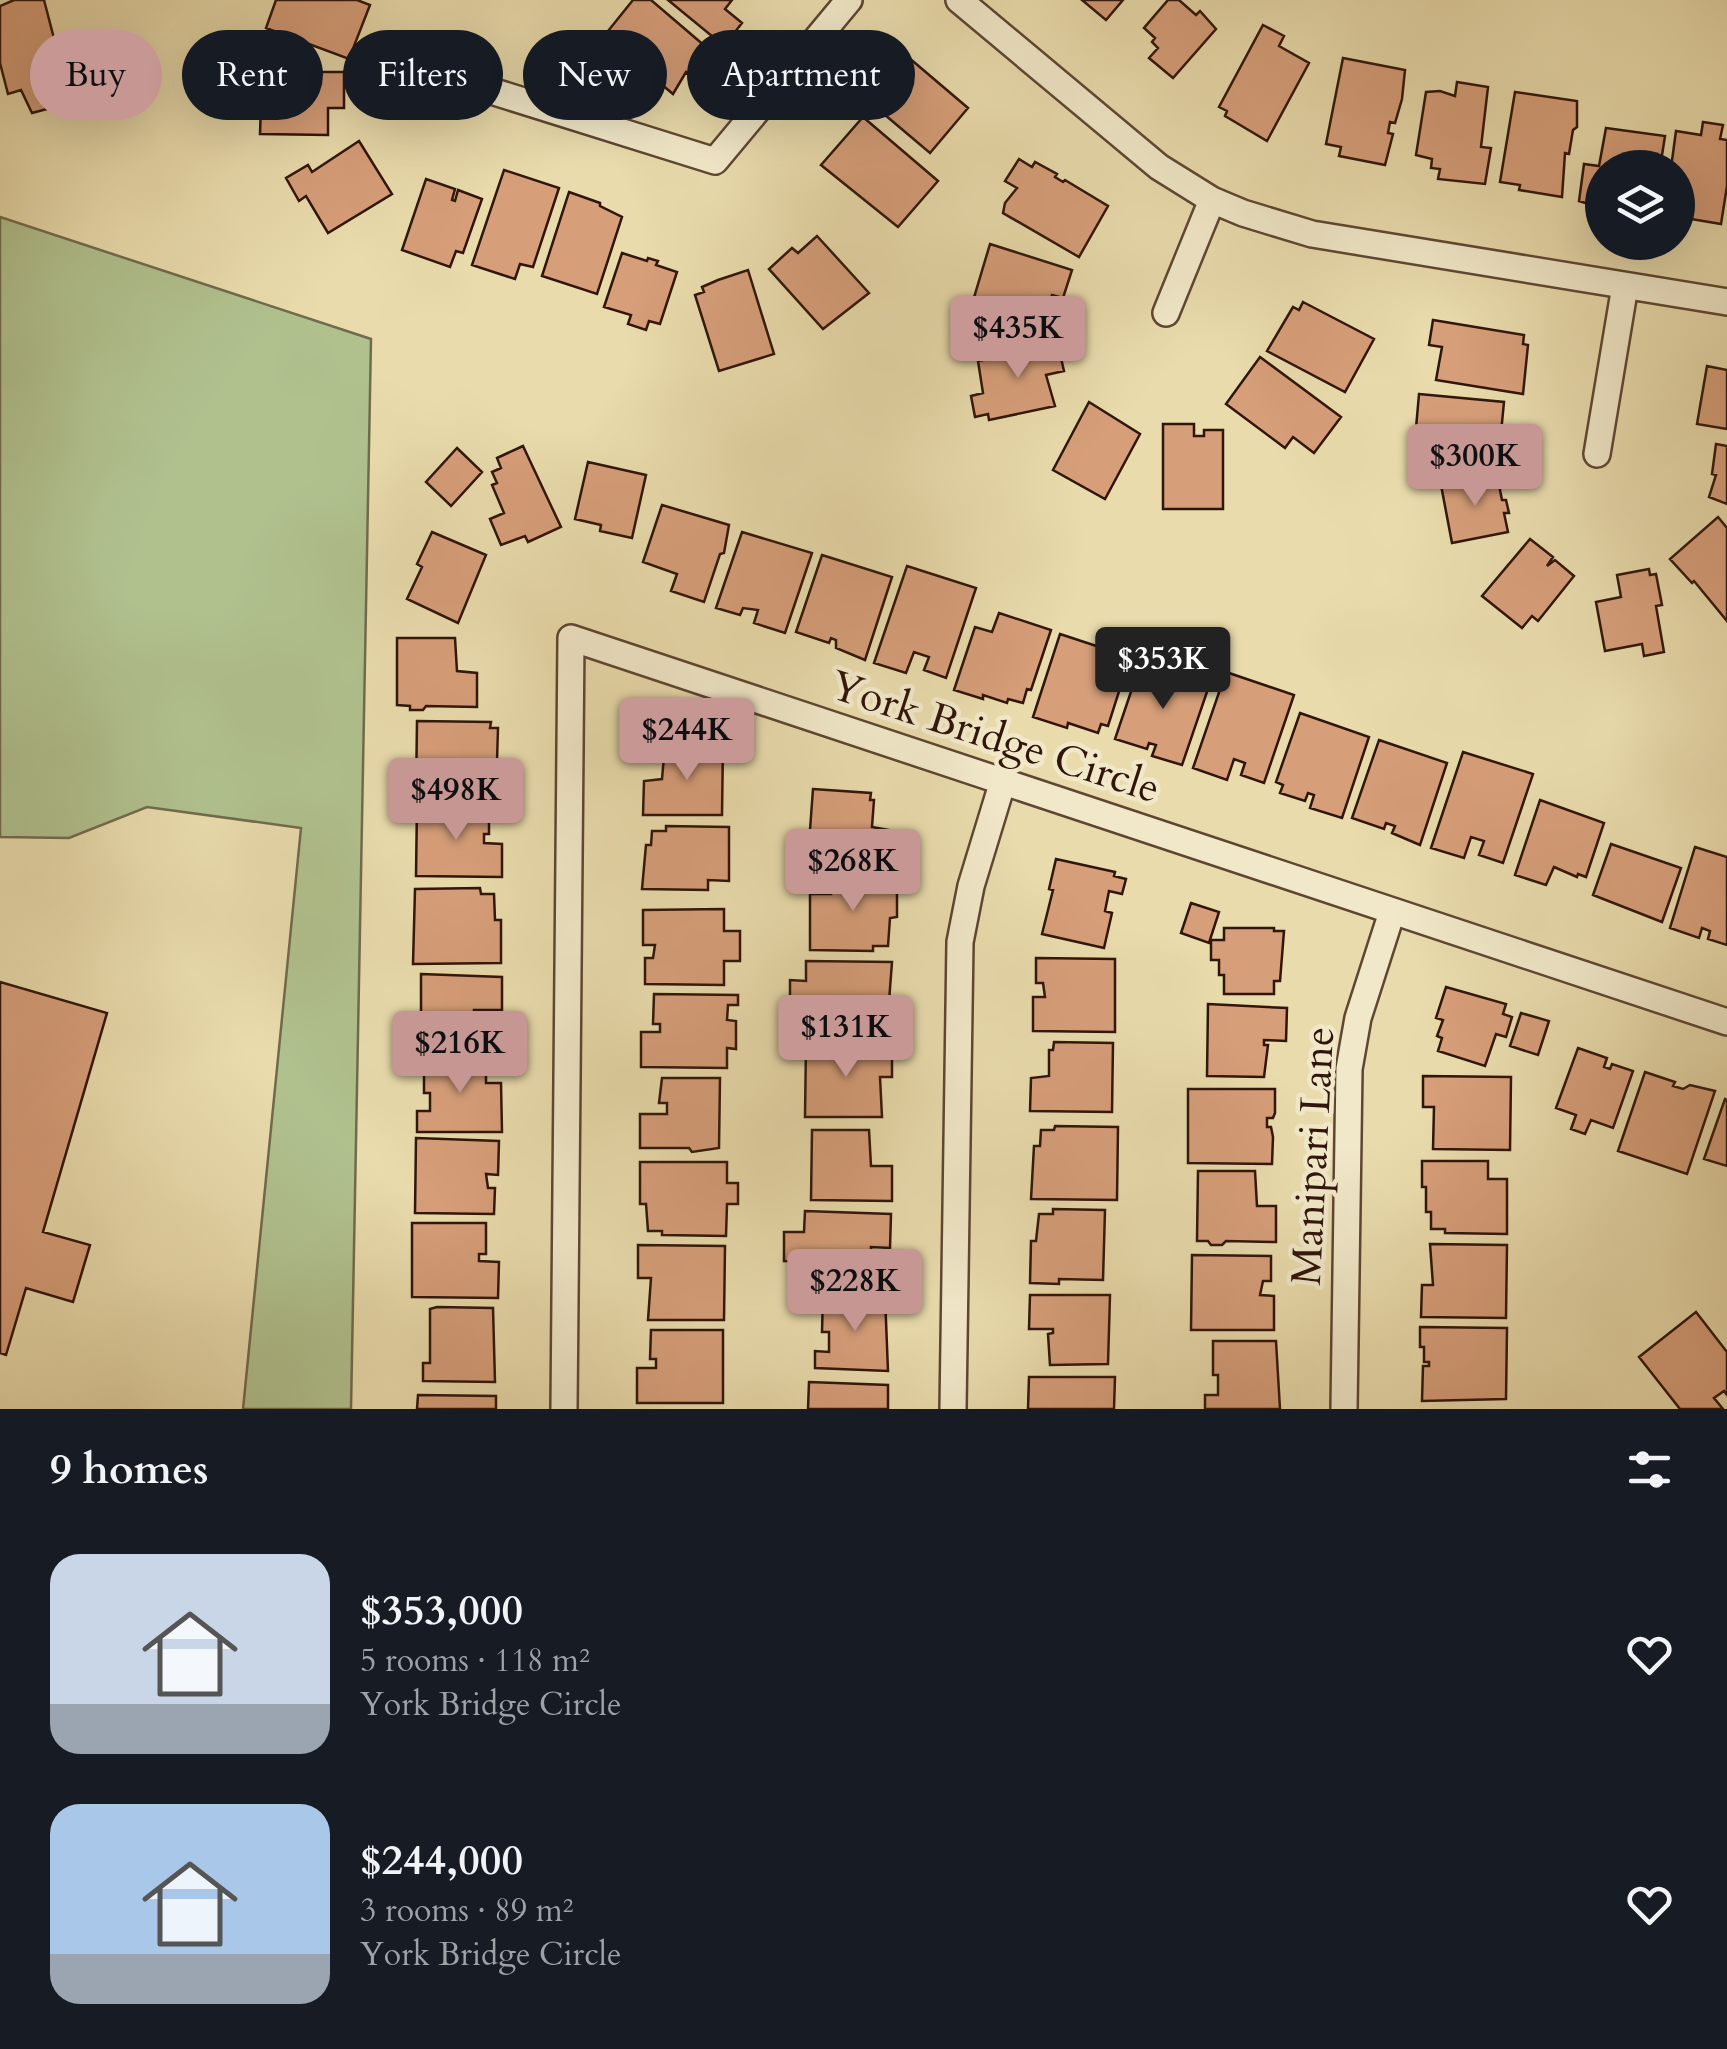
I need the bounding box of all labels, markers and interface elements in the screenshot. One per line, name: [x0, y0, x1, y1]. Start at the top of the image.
chip: Buy: [30, 30, 162, 120]
chip: Rent: [182, 30, 323, 120]
chip: Filters: [343, 30, 503, 120]
chip: New: [523, 30, 667, 120]
chip: Apartment: [687, 30, 915, 120]
map controls: [1585, 150, 1695, 260]
button: layers: [1585, 150, 1695, 260]
pin: $435K: [948, 296, 1088, 381]
text: $435K: [972, 306, 1064, 350]
pin: $300K: [1405, 424, 1545, 509]
text: $300K: [1429, 434, 1521, 478]
pin: $353K: [1093, 627, 1233, 712]
text: $353K: [1117, 637, 1209, 681]
street label: York Bridge Circle: [823, 657, 1167, 817]
pin: $244K: [617, 698, 757, 783]
text: $244K: [641, 708, 733, 752]
pin: $498K: [386, 758, 526, 843]
text: $498K: [410, 768, 502, 812]
pin: $268K: [783, 829, 923, 914]
text: $268K: [807, 839, 899, 883]
pin: $131K: [776, 995, 916, 1080]
text: $131K: [800, 1005, 892, 1049]
pin: $216K: [390, 1011, 530, 1096]
text: $216K: [414, 1021, 506, 1065]
street label: Manipari Lane: [1278, 1025, 1348, 1287]
pin: $228K: [785, 1249, 925, 1334]
text: $228K: [809, 1259, 901, 1303]
text: 9 homes: [50, 1441, 208, 1498]
icon: filters: [1622, 1442, 1677, 1497]
text: $353,000: [360, 1582, 523, 1639]
icon: home: [130, 1594, 250, 1714]
icon: heart: [1622, 1627, 1677, 1682]
text: 5 rooms · 118 m²: [360, 1639, 590, 1683]
text: York Bridge Circle: [360, 1683, 621, 1727]
text: $244,000: [360, 1832, 523, 1889]
icon: home: [130, 1844, 250, 1964]
icon: heart: [1622, 1877, 1677, 1932]
text: 3 rooms · 89 m²: [360, 1889, 573, 1933]
text: York Bridge Circle: [360, 1933, 621, 1977]

